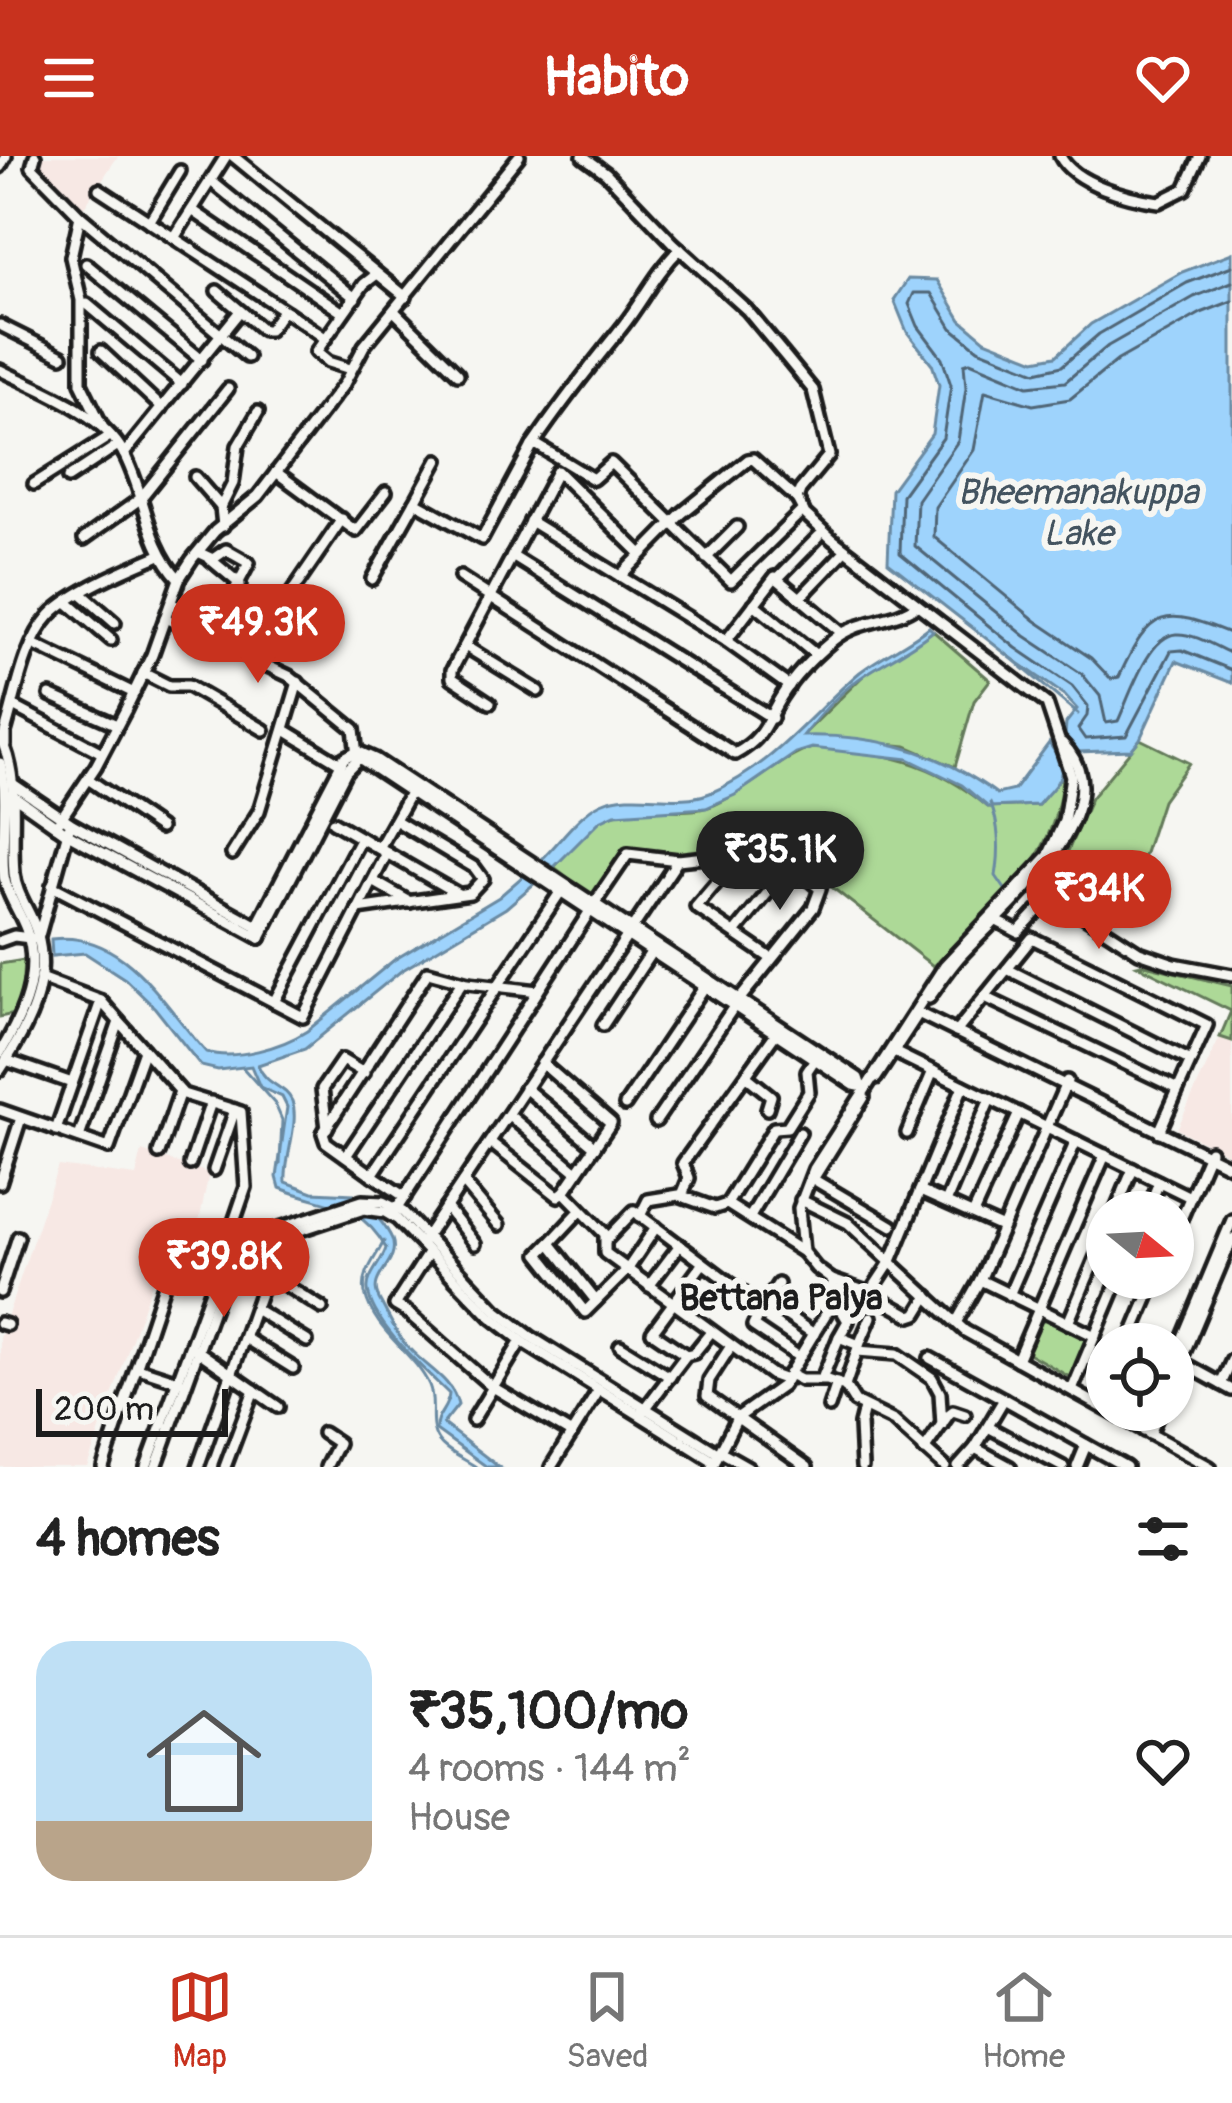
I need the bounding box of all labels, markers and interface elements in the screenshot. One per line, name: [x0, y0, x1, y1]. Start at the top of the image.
text: Habito: [543, 44, 689, 112]
icon: menu: [36, 45, 102, 111]
icon: heart: [1130, 45, 1196, 111]
water label: Bheemanakuppa Lake: [958, 470, 1201, 556]
pin: ₹49.3K: [160, 584, 356, 686]
text: ₹49.3K: [198, 598, 318, 647]
pin: ₹35.1K: [682, 811, 878, 913]
text: ₹35.1K: [723, 825, 837, 874]
pin: ₹34K: [1028, 850, 1170, 952]
text: ₹34K: [1053, 864, 1145, 913]
north arrow: [1086, 1191, 1194, 1299]
map controls: [1086, 1191, 1194, 1431]
pin: ₹39.8K: [126, 1218, 322, 1320]
text: ₹39.8K: [166, 1232, 282, 1281]
district label: Bettana Palya: [679, 1276, 883, 1321]
button: locate: [1086, 1323, 1194, 1431]
scale bar: [36, 1383, 228, 1436]
text: 200 m: [54, 1389, 154, 1430]
icon: filters: [1130, 1506, 1196, 1572]
text: 4 homes: [36, 1507, 220, 1571]
text: ₹35,100/mo: [408, 1680, 688, 1744]
icon: home: [132, 1689, 276, 1833]
icon: heart: [1130, 1728, 1196, 1794]
text: 4 rooms · 144 m²: [408, 1744, 691, 1793]
text: House: [408, 1793, 510, 1842]
tab: Map: [167, 1964, 233, 2077]
tab: Saved: [566, 1964, 648, 2077]
tab: Home: [982, 1964, 1065, 2077]

